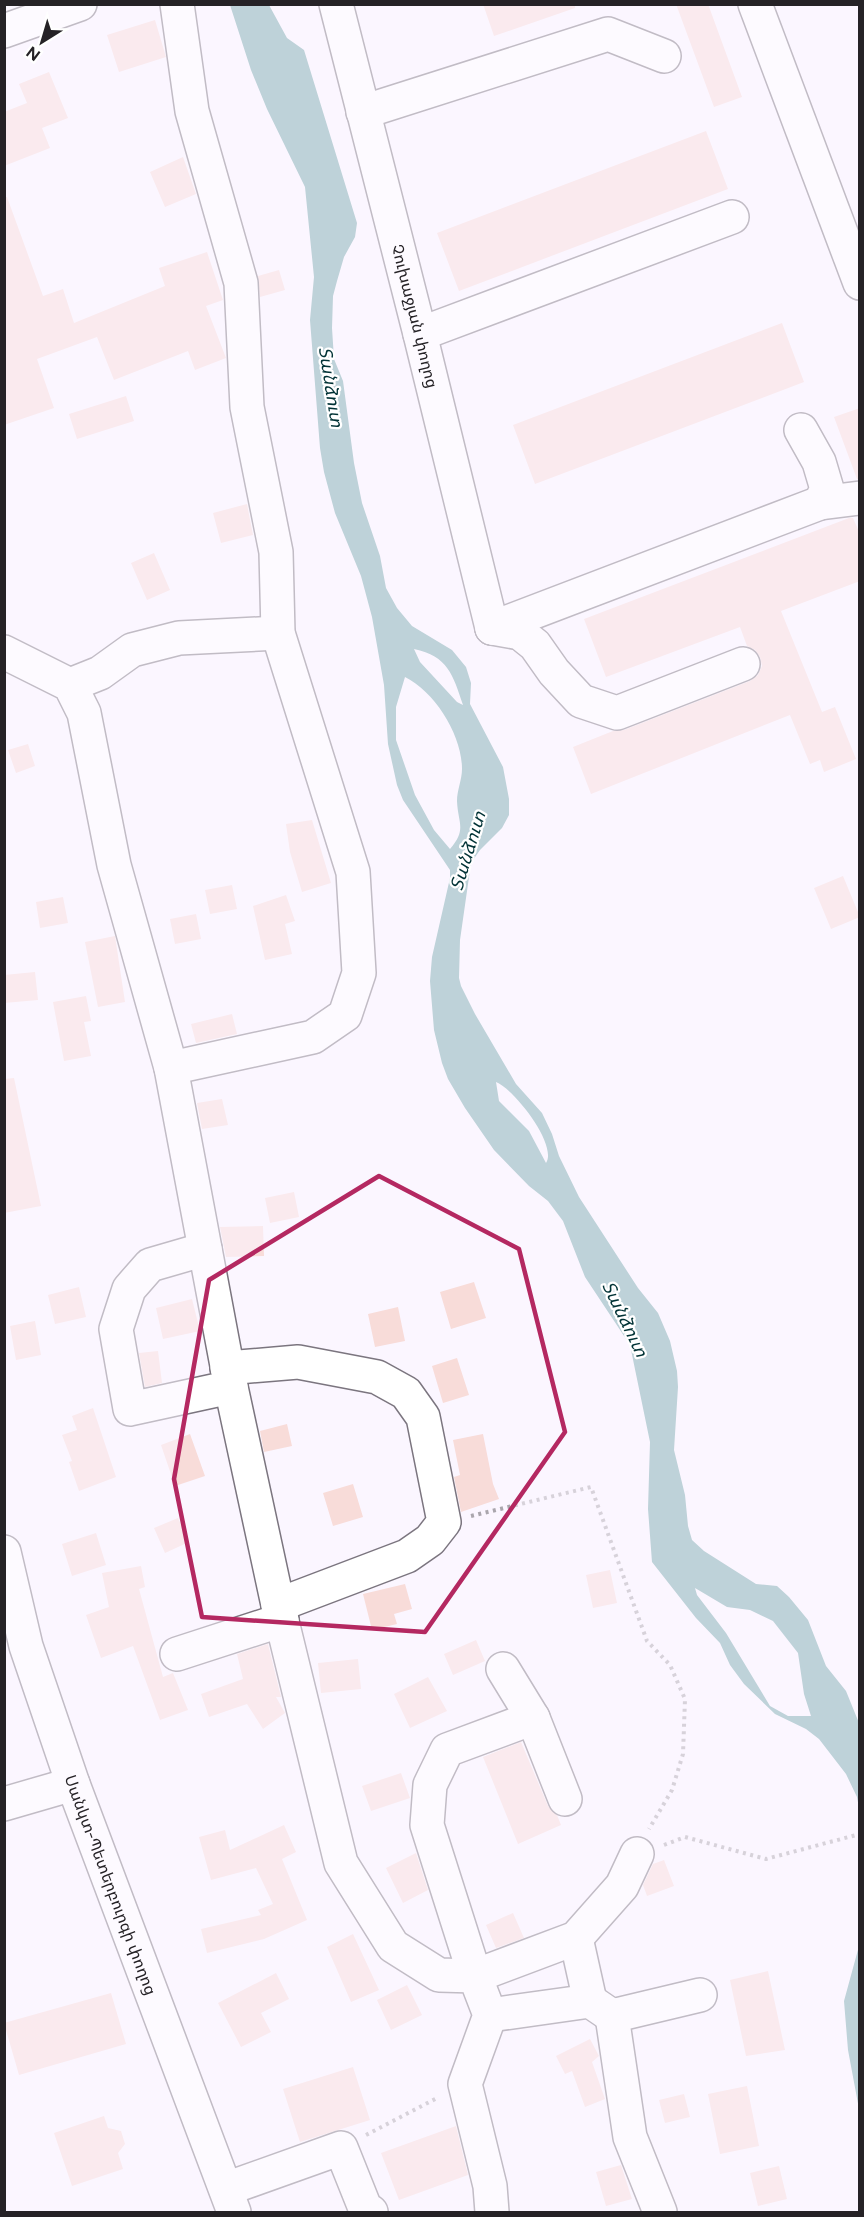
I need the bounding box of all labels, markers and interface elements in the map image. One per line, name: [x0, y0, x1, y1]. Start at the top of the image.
north arrow: [12, 12, 72, 72]
text: N: [23, 42, 44, 65]
street label: Չուխաջյան փողոց: [388, 242, 442, 390]
water label: Տանձուտ: [314, 345, 348, 429]
water label: Տանձուտ: [446, 809, 490, 893]
water label: Տանձուտ: [597, 1278, 653, 1361]
street label: Սանկտ-Պետերբուրգի փողոց: [61, 1772, 160, 1998]

